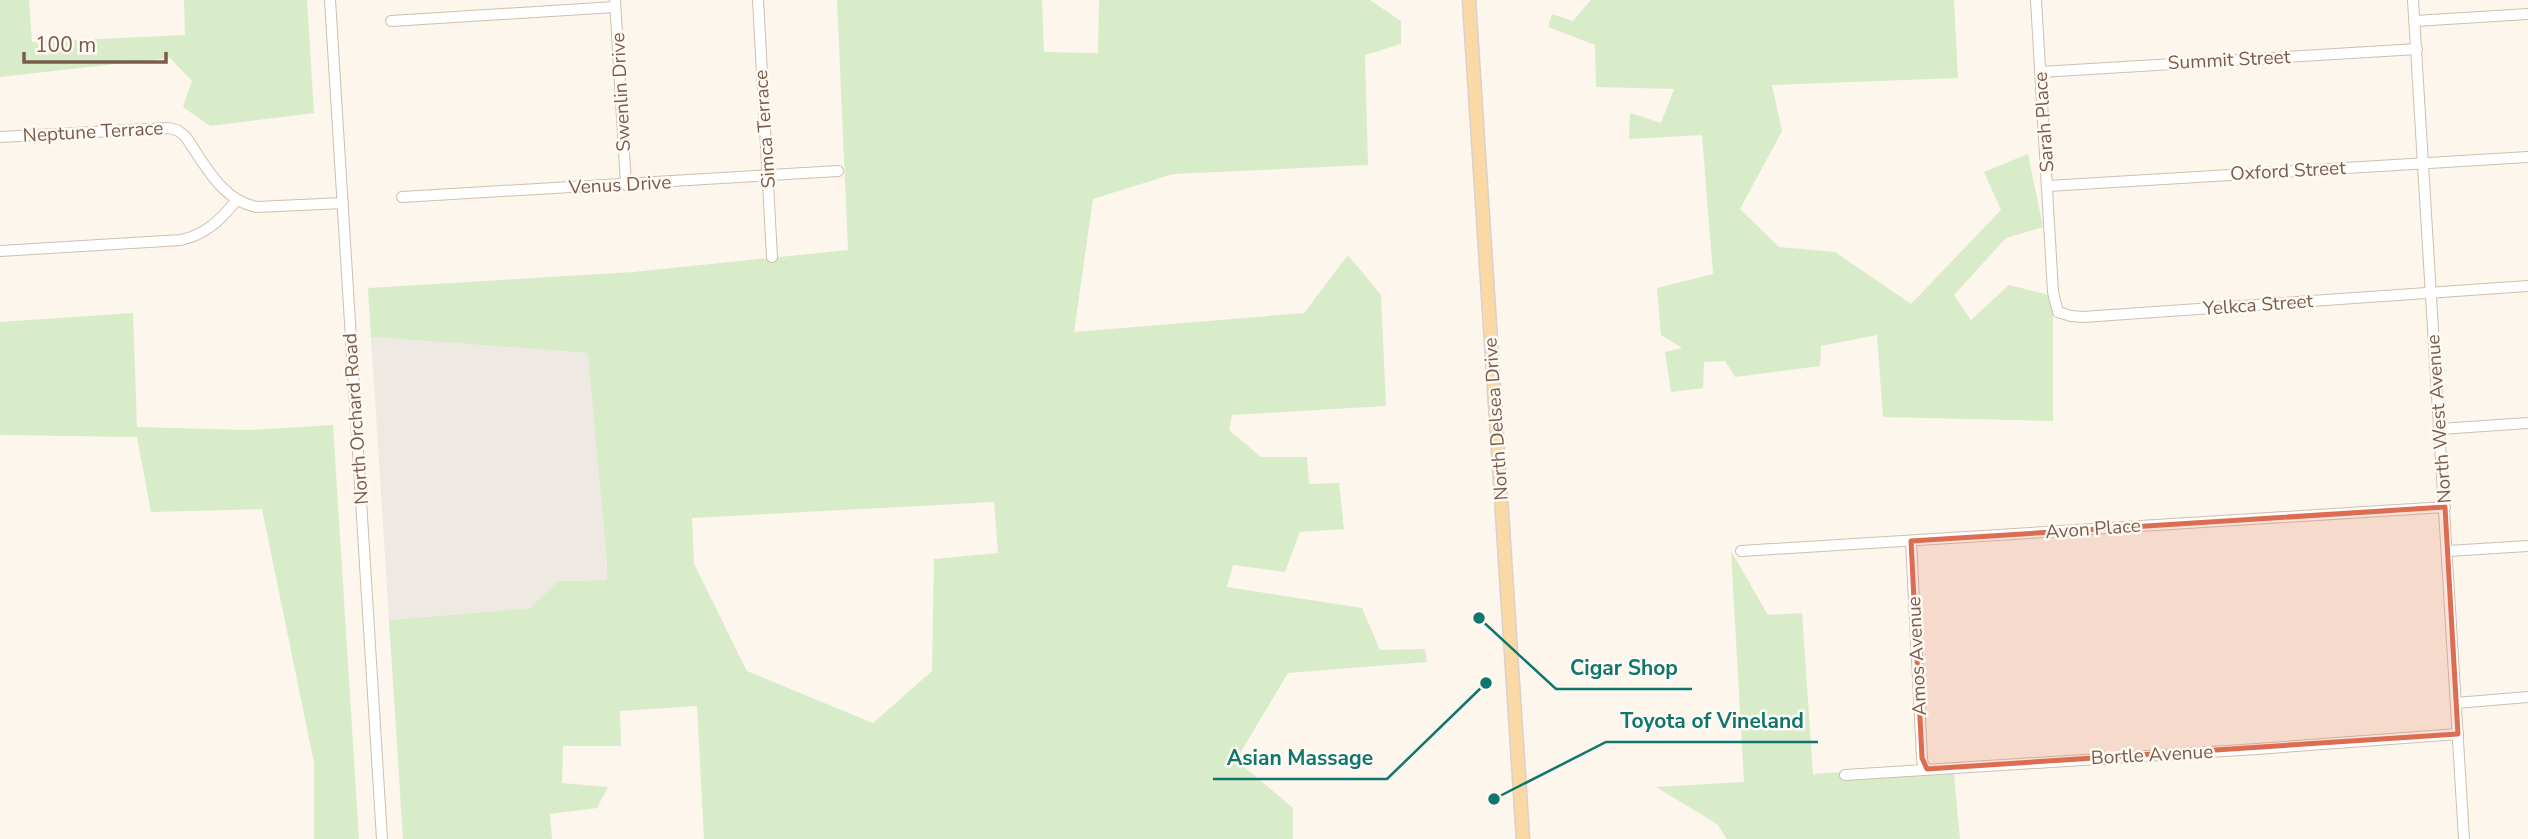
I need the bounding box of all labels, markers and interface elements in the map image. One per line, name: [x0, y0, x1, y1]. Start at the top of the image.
scale bar: [24, 21, 166, 65]
text: 100 m: [35, 31, 96, 59]
street label: Swenlin Drive: [605, 32, 637, 152]
street label: Summit Street: [2167, 44, 2291, 76]
street label: Simca Terrace: [748, 69, 782, 189]
street label: Sarah Place: [2028, 71, 2060, 173]
street label: Neptune Terrace: [22, 115, 164, 149]
street label: Oxford Street: [2230, 155, 2347, 187]
street label: Venus Drive: [567, 169, 672, 201]
street label: Yelkca Street: [2201, 288, 2314, 322]
street label: North Orchard Road: [337, 332, 375, 506]
street label: North West Avenue: [2420, 334, 2458, 504]
street label: North Delsea Drive: [1477, 337, 1515, 501]
street label: Avon Place: [2044, 513, 2142, 545]
street label: Amos Avenue: [1901, 596, 1933, 716]
callout: Cigar Shop: [1556, 647, 1692, 689]
text: Cigar Shop: [1570, 654, 1678, 682]
callout: Toyota of Vineland: [1606, 700, 1818, 742]
text: Toyota of Vineland: [1620, 707, 1804, 735]
callout: Asian Massage: [1213, 737, 1387, 779]
street label: Bortle Avenue: [2090, 739, 2214, 771]
text: Asian Massage: [1227, 744, 1373, 772]

